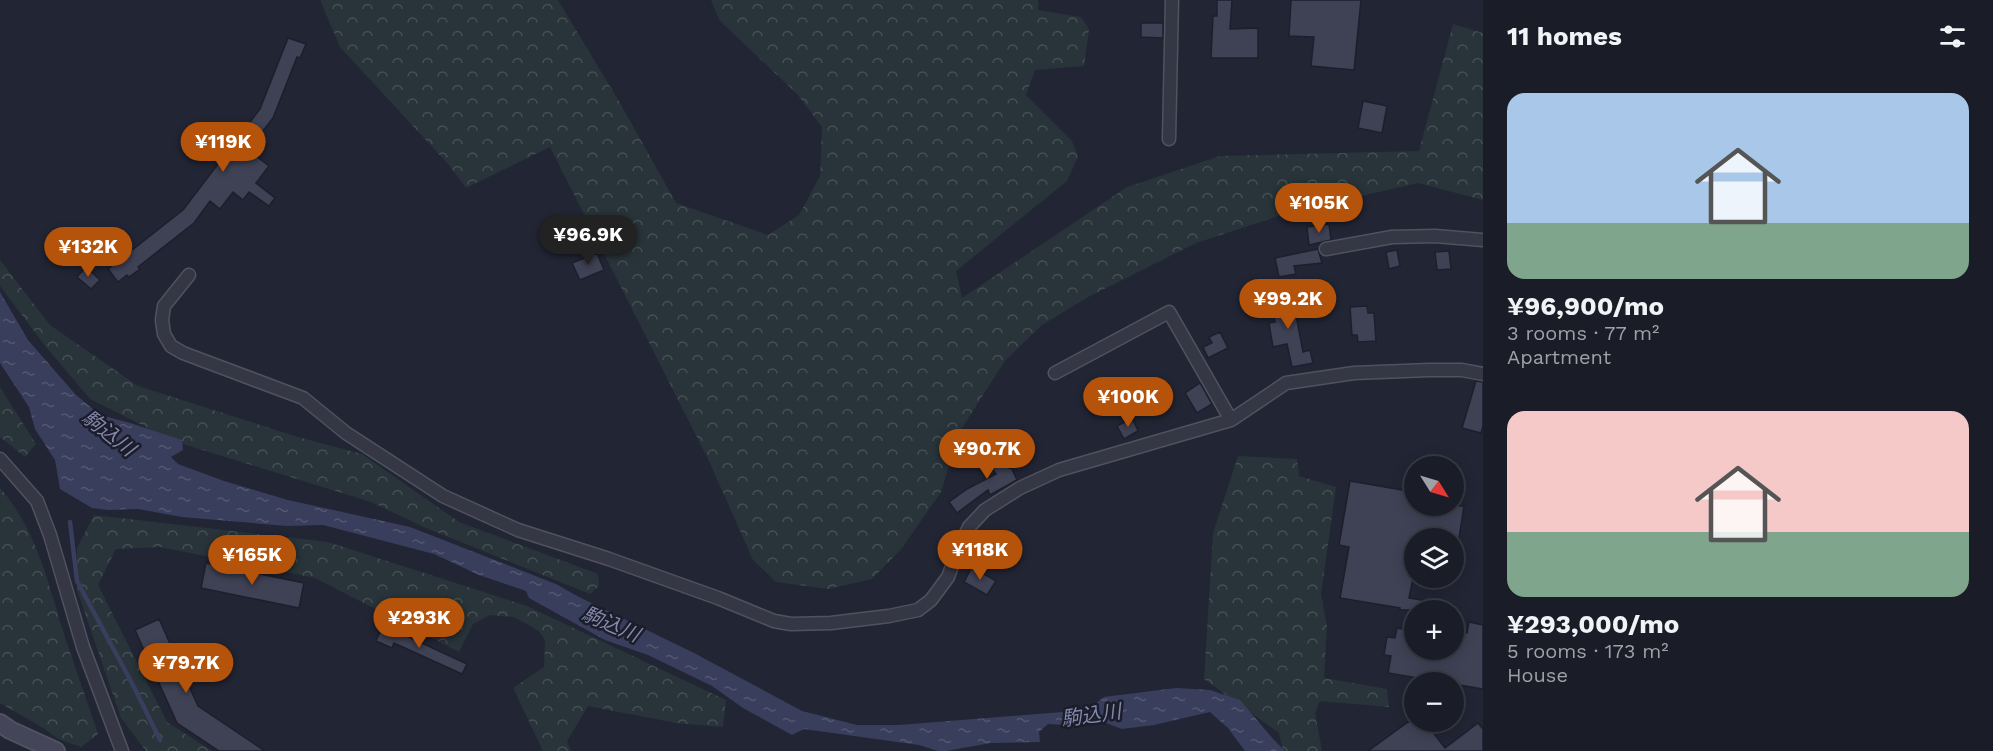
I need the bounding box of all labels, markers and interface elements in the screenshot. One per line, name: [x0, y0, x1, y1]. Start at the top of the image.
icon: filters: [1936, 20, 1969, 53]
text: 11 homes: [1507, 21, 1622, 51]
pin: ¥119K: [181, 122, 265, 173]
text: ¥119K: [195, 129, 251, 153]
icon: home: [1684, 132, 1792, 240]
pin: ¥105K: [1277, 183, 1361, 234]
text: ¥105K: [1289, 190, 1349, 214]
pin: ¥96.9K: [539, 215, 637, 266]
text: ¥96.9K: [553, 222, 623, 246]
pin: ¥132K: [46, 227, 130, 278]
text: ¥132K: [58, 234, 118, 258]
pin: ¥99.2K: [1239, 279, 1337, 330]
text: ¥99.2K: [1253, 286, 1323, 310]
text: ¥96,900/mo: [1507, 291, 1664, 321]
text: 3 rooms · 77 m²: [1507, 321, 1659, 345]
text: Apartment: [1507, 345, 1611, 369]
pin: ¥100K: [1086, 377, 1170, 428]
text: ¥100K: [1097, 384, 1159, 408]
water label: 駒込川: [78, 405, 142, 462]
pin: ¥90.7K: [938, 429, 1036, 480]
text: ¥90.7K: [953, 436, 1021, 460]
icon: home: [1684, 450, 1792, 558]
north arrow: [1404, 456, 1464, 516]
map controls: [1404, 456, 1464, 732]
button: layers: [1404, 528, 1464, 588]
pin: ¥118K: [938, 530, 1022, 581]
pin: ¥165K: [210, 535, 294, 586]
text: ¥118K: [952, 537, 1008, 561]
text: ¥165K: [222, 542, 282, 566]
pin: ¥293K: [377, 598, 461, 649]
button: +: [1404, 600, 1464, 660]
water label: 駒込川: [579, 601, 645, 648]
text: ¥293K: [387, 605, 451, 629]
text: ¥293,000/mo: [1507, 609, 1679, 639]
text: 5 rooms · 173 m²: [1507, 639, 1669, 663]
pin: ¥79.7K: [137, 643, 235, 694]
text: ¥79.7K: [152, 650, 220, 674]
text: House: [1507, 663, 1568, 687]
button: −: [1404, 672, 1464, 732]
water label: 駒込川: [1060, 699, 1124, 731]

